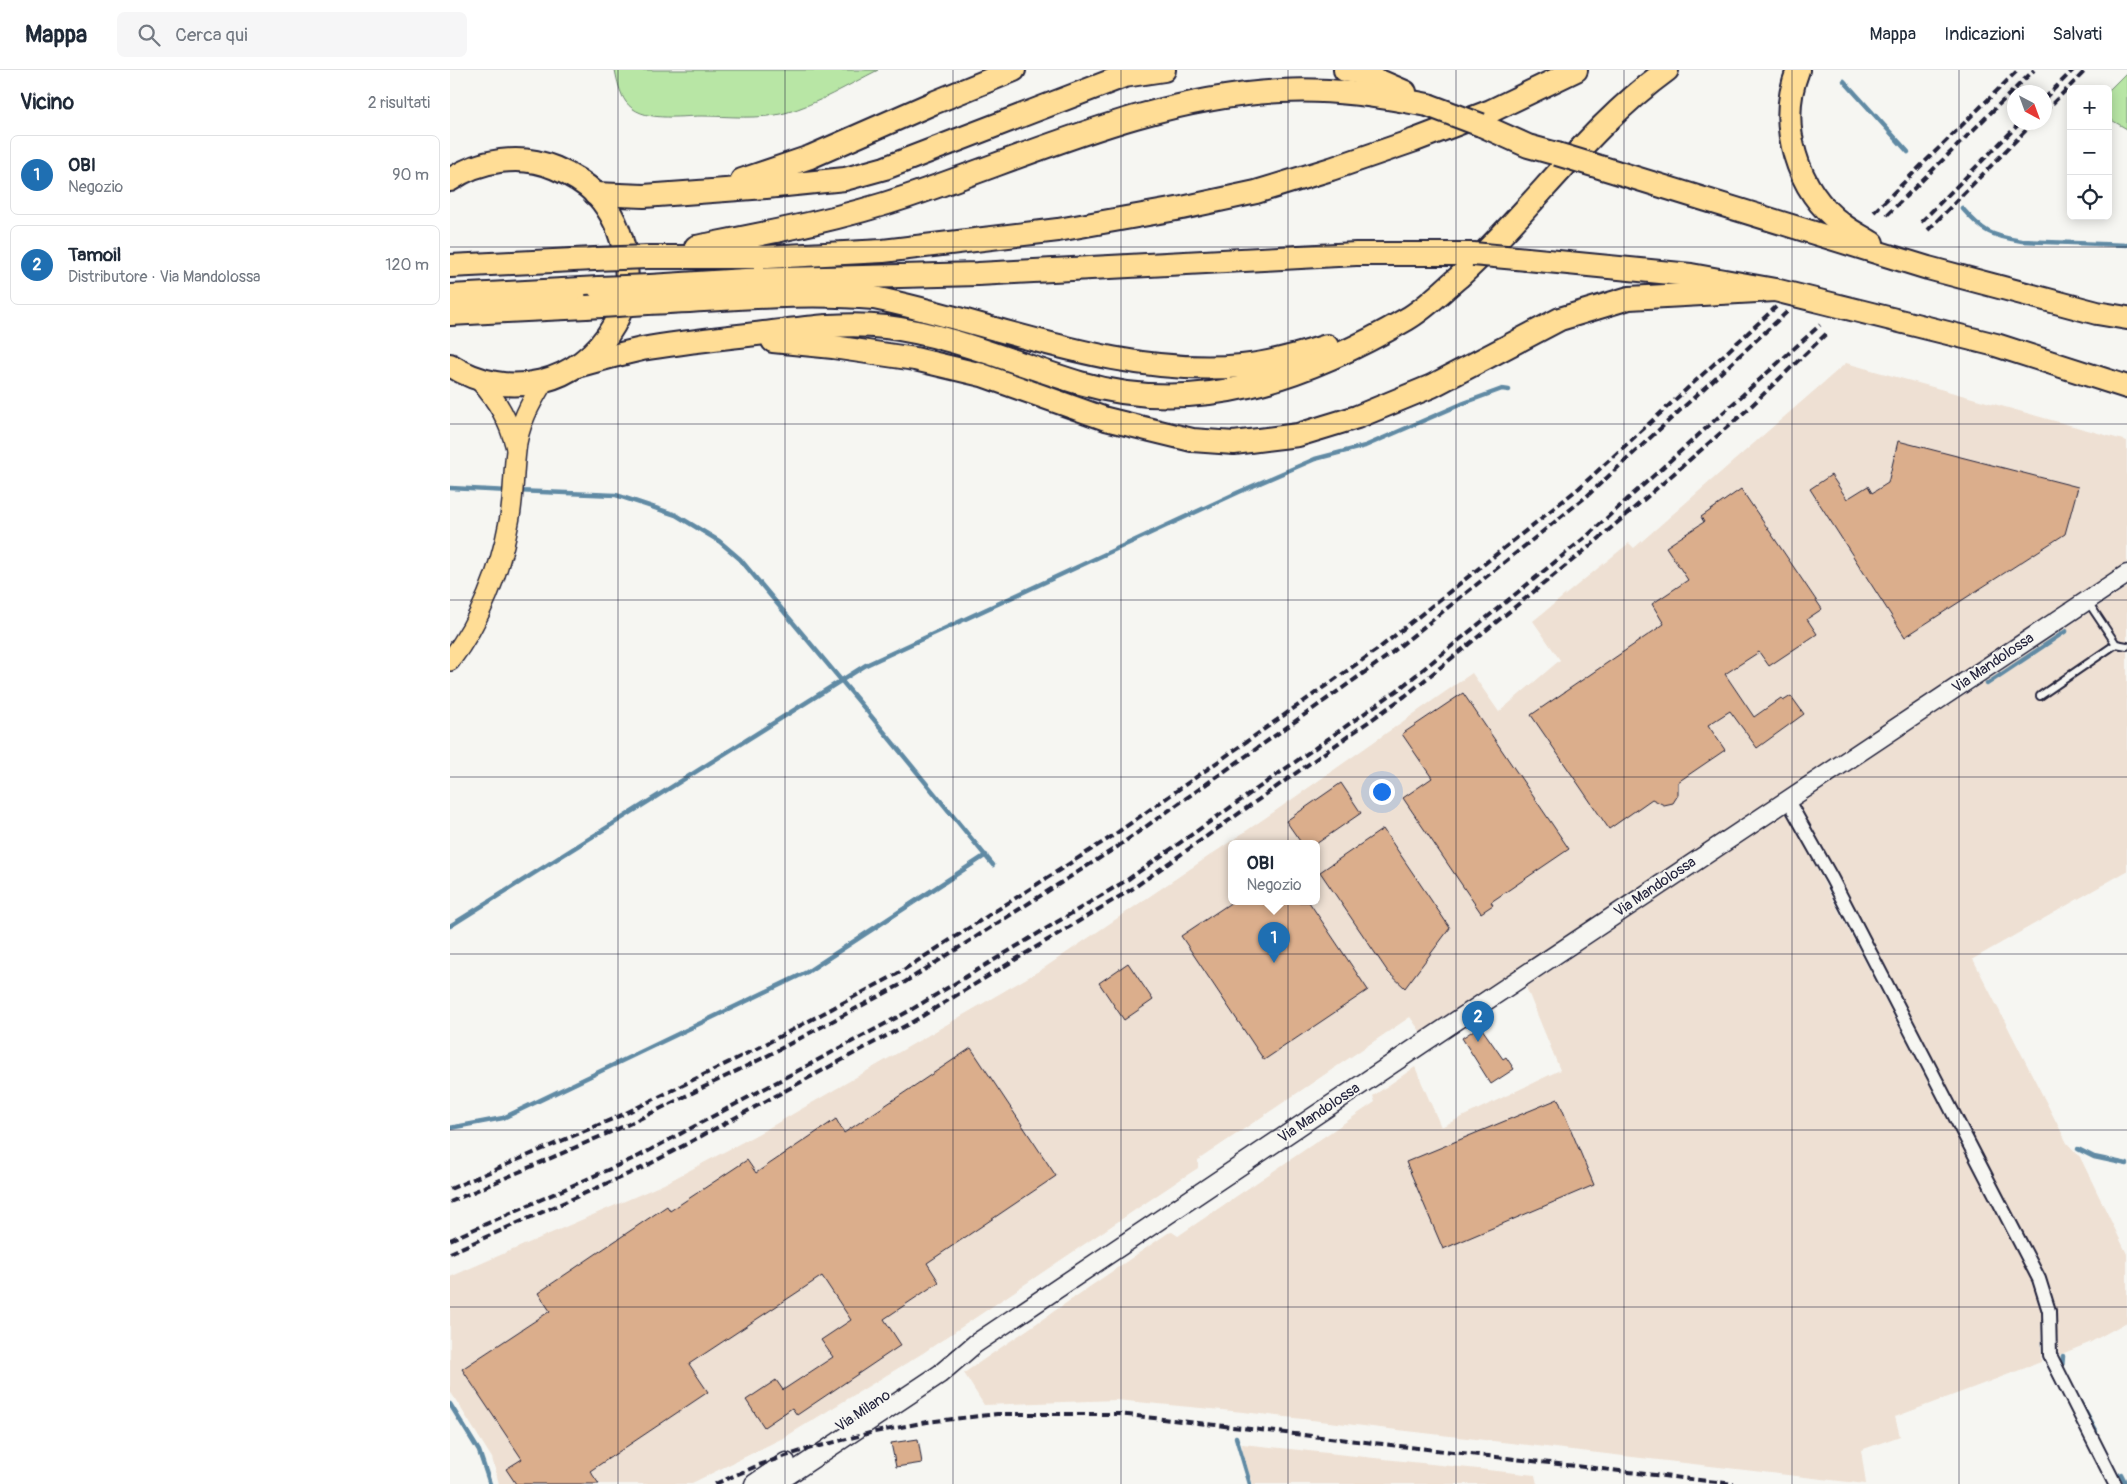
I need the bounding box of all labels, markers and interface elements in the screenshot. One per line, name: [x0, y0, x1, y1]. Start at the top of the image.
search box: [117, 12, 467, 57]
text: Mappa: [25, 20, 87, 49]
icon: search: [135, 21, 163, 49]
text: Cerca qui: [175, 23, 248, 47]
text: Mappa: [1869, 23, 1916, 46]
text: Indicazioni: [1944, 23, 2024, 46]
text: Salvati: [2052, 23, 2102, 46]
north arrow: [2007, 85, 2052, 130]
map controls: [2067, 85, 2112, 220]
button: +: [2067, 85, 2112, 130]
text: Vicino: [20, 89, 74, 116]
text: 2 risultati: [368, 93, 430, 113]
button: −: [2067, 130, 2112, 175]
text: OBI: [68, 153, 96, 177]
text: 1: [34, 165, 40, 185]
text: 90 m: [392, 165, 429, 185]
button: locate: [2067, 175, 2112, 220]
text: Negozio: [68, 177, 123, 197]
text: Tamoil: [68, 243, 121, 267]
text: 2: [33, 255, 41, 275]
text: 120 m: [385, 255, 429, 275]
text: Distributore · Via Mandolossa: [68, 267, 261, 287]
street label: Via Mandolossa: [1948, 629, 2038, 697]
your location: [1369, 779, 1395, 805]
popup: [1228, 840, 1320, 905]
text: OBI: [1246, 851, 1275, 875]
street label: Via Mandolossa: [1610, 853, 1700, 921]
text: Negozio: [1246, 875, 1302, 895]
pin: 1: [1258, 922, 1290, 963]
pin: 2: [1462, 1001, 1494, 1042]
street label: Via Mandolossa: [1274, 1079, 1364, 1147]
street label: Via Milano: [832, 1386, 894, 1436]

